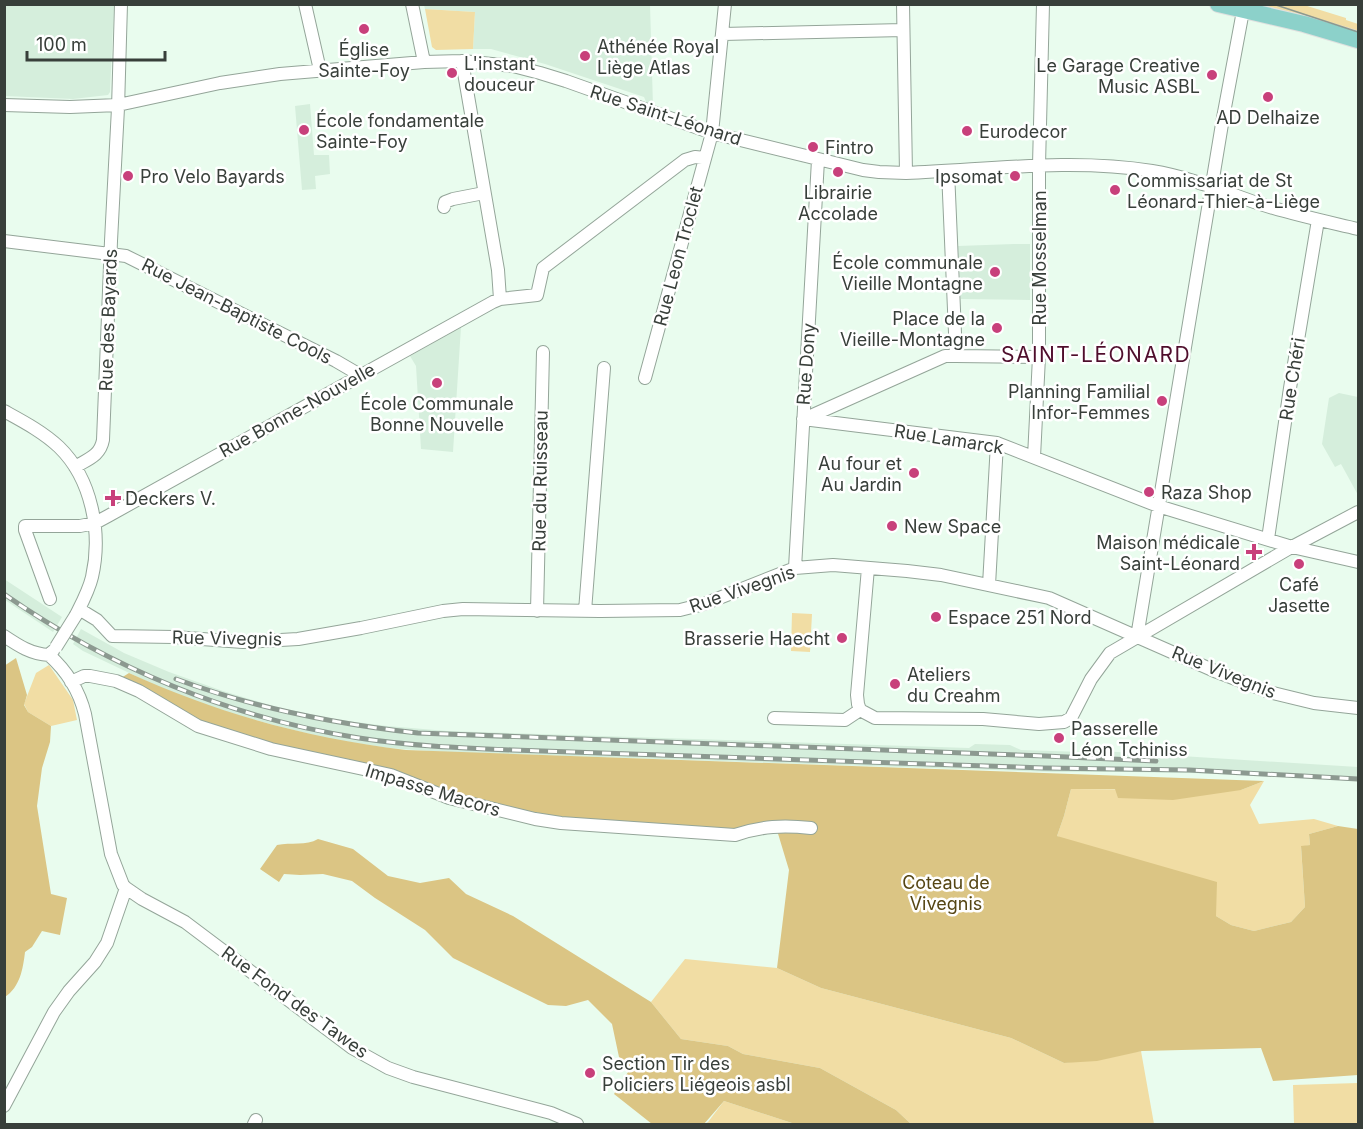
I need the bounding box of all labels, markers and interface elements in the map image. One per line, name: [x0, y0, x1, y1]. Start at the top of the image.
marker: Église Sainte-Foy: [357, 22, 371, 36]
scale bar: [27, 24, 165, 62]
text: 100 m: [36, 34, 87, 55]
place label: Athénée Royal Liège Atlas: [597, 36, 719, 78]
place label: Église Sainte-Foy: [318, 38, 410, 81]
marker: Athénée Royal Liège Atlas: [578, 49, 592, 63]
place label: L'instant douceur: [464, 53, 535, 95]
place label: Le Garage Creative Music ASBL: [1036, 55, 1200, 97]
marker: L'instant douceur: [445, 66, 459, 80]
marker: Le Garage Creative Music ASBL: [1205, 68, 1219, 82]
street label: Rue Saint-Léonard: [588, 81, 744, 149]
marker: AD Delhaize: [1261, 90, 1275, 104]
place label: AD Delhaize: [1216, 107, 1320, 128]
place label: École fondamentale Sainte-Foy: [316, 109, 484, 152]
place label: Eurodecor: [979, 121, 1067, 142]
marker: École fondamentale Sainte-Foy: [297, 123, 311, 137]
marker: Eurodecor: [960, 124, 974, 138]
place label: Fintro: [825, 137, 874, 158]
marker: Fintro: [806, 140, 820, 154]
marker: Librairie Accolade: [831, 165, 845, 179]
place label: Pro Velo Bayards: [140, 166, 285, 187]
place label: Ipsomat: [935, 166, 1003, 187]
marker: Pro Velo Bayards: [121, 169, 135, 183]
marker: Ipsomat: [1008, 169, 1022, 183]
place label: Commissariat de St Léonard-Thier-à-Liège: [1127, 170, 1320, 212]
place label: Librairie Accolade: [798, 182, 878, 224]
marker: Commissariat de St Léonard-Thier-à-Liège: [1108, 183, 1122, 197]
street label: Rue Leon Troclet: [649, 184, 707, 328]
street label: Rue Mosselman: [1029, 190, 1050, 326]
street label: Rue des Bayards: [95, 248, 121, 392]
place label: École communale Vieille Montagne: [832, 251, 983, 294]
street label: Rue Jean-Baptiste Cools: [139, 254, 335, 368]
marker: École communale Vieille Montagne: [988, 265, 1002, 279]
place label: Place de la Vieille-Montagne: [840, 308, 985, 350]
marker: Place de la Vieille-Montagne: [990, 321, 1004, 335]
street label: Rue Dony: [793, 322, 819, 406]
street label: Rue Chéri: [1275, 336, 1309, 422]
district label: SAINT-LÉONARD: [1001, 341, 1191, 367]
street label: Rue Bonne-Nouvelle: [215, 358, 379, 462]
marker: École Communale Bonne Nouvelle: [430, 376, 444, 390]
place label: Planning Familial Infor-Femmes: [1008, 381, 1150, 423]
place label: École Communale Bonne Nouvelle: [360, 392, 514, 435]
marker: Planning Familial Infor-Femmes: [1155, 394, 1169, 408]
street label: Rue du Ruisseau: [528, 410, 552, 552]
street label: Rue Lamarck: [893, 420, 1005, 458]
place label: Au four et Au Jardin: [818, 453, 902, 495]
marker: Au four et Au Jardin: [907, 466, 921, 480]
place label: Raza Shop: [1161, 482, 1252, 503]
marker: Raza Shop: [1142, 485, 1156, 499]
place label: Deckers V.: [125, 488, 216, 509]
marker: Deckers V.: [106, 491, 120, 505]
place label: New Space: [904, 516, 1001, 537]
marker: New Space: [885, 519, 899, 533]
place label: Maison médicale Saint-Léonard: [1096, 532, 1240, 574]
marker: Maison médicale Saint-Léonard: [1245, 543, 1263, 561]
marker: Café Jasette: [1292, 557, 1306, 571]
street label: Rue Vivegnis: [686, 561, 798, 617]
place label: Café Jasette: [1268, 574, 1330, 616]
place label: Espace 251 Nord: [948, 607, 1092, 628]
marker: Espace 251 Nord: [929, 610, 943, 624]
street label: Rue Vivegnis: [172, 627, 282, 649]
place label: Brasserie Haecht: [684, 628, 830, 649]
marker: Brasserie Haecht: [835, 631, 849, 645]
street label: Rue Vivegnis: [1169, 642, 1279, 702]
place label: Ateliers du Creahm: [907, 664, 1001, 706]
marker: Ateliers du Creahm: [888, 677, 902, 691]
place label: Passerelle Léon Tchiniss: [1071, 718, 1188, 760]
marker: Passerelle Léon Tchiniss: [1052, 731, 1066, 745]
street label: Impasse Macors: [363, 759, 503, 821]
park label: Coteau de Vivegnis: [902, 872, 990, 914]
street label: Rue Fond des Tawes: [218, 942, 372, 1062]
place label: Section Tir des Policiers Liégeois asbl: [602, 1053, 791, 1095]
marker: Section Tir des Policiers Liégeois asbl: [583, 1066, 597, 1080]

